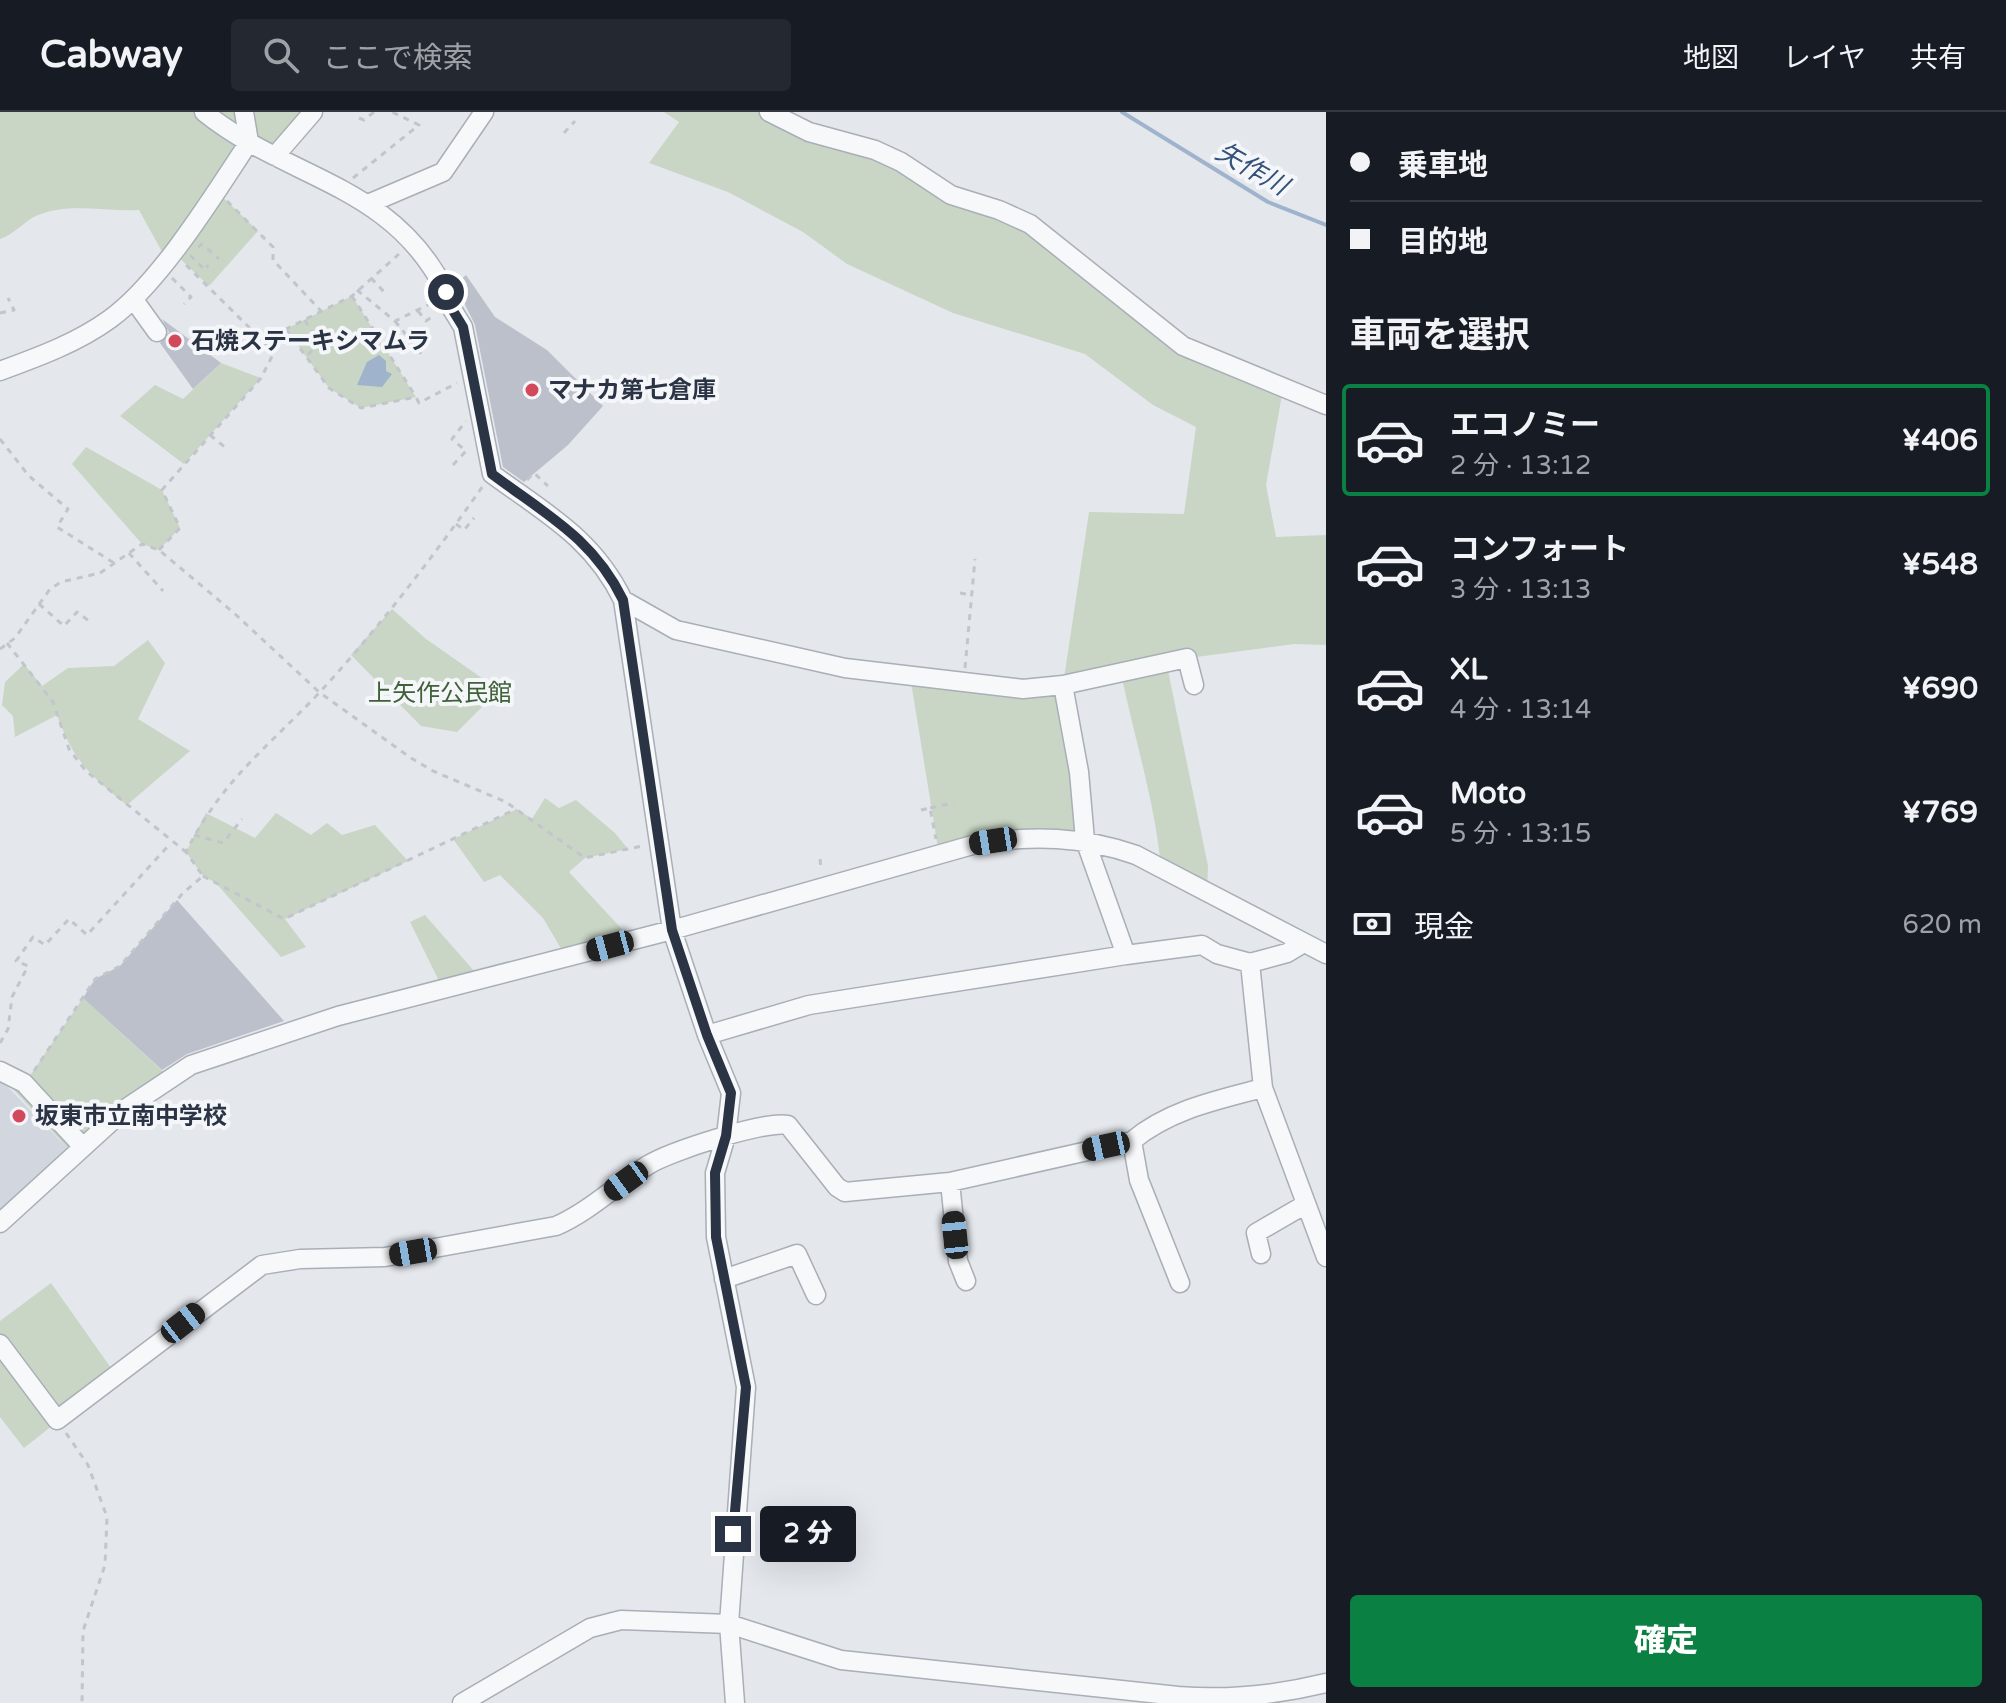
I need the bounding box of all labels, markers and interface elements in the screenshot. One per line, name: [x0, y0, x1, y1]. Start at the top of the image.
search box: [231, 19, 791, 91]
text: Cabway: [40, 32, 183, 78]
icon: search: [259, 33, 303, 77]
text: ここで検索: [323, 40, 473, 77]
text: 地図: [1683, 41, 1739, 75]
text: レイヤ: [1783, 41, 1866, 75]
text: 共有: [1910, 41, 1966, 75]
water label: 矢作川: [1210, 136, 1296, 203]
text: 乗車地: [1398, 147, 1488, 184]
text: 目的地: [1398, 224, 1488, 261]
route start: [428, 274, 464, 310]
text: 車両を選択: [1350, 314, 1530, 357]
place label: 石焼ステーキシマムラ: [191, 327, 430, 356]
marker: 石焼ステーキシマムラ: [166, 332, 184, 350]
place label: マナカ第七倉庫: [548, 376, 716, 405]
marker: マナカ第七倉庫: [523, 381, 541, 399]
icon: car: [1354, 404, 1426, 476]
text: エコノミー: [1450, 407, 1600, 444]
text: ¥406: [1902, 422, 1978, 459]
text: 2 分 · 13:12: [1450, 450, 1591, 481]
icon: car: [1354, 528, 1426, 600]
text: コンフォート: [1450, 531, 1629, 568]
text: ¥548: [1902, 546, 1978, 583]
text: 3 分 · 13:13: [1450, 574, 1591, 605]
text: XL: [1450, 651, 1487, 688]
icon: car: [1354, 652, 1426, 724]
text: ¥690: [1902, 670, 1978, 707]
park label: 上矢作公民館: [368, 679, 512, 708]
text: 4 分 · 13:14: [1450, 694, 1591, 725]
text: Moto: [1450, 775, 1526, 812]
icon: car: [1354, 776, 1426, 848]
text: ¥769: [1902, 794, 1978, 831]
text: 5 分 · 13:15: [1450, 818, 1591, 849]
car: [967, 825, 1019, 857]
icon: cash: [1350, 902, 1394, 946]
text: 現金: [1414, 909, 1474, 946]
text: 620 m: [1902, 909, 1982, 940]
car: [584, 928, 636, 964]
place label: 坂東市立南中学校: [35, 1102, 227, 1131]
marker: 坂東市立南中学校: [10, 1107, 28, 1125]
car: [1080, 1129, 1132, 1163]
car: [600, 1157, 652, 1205]
car: [941, 1210, 969, 1260]
car: [387, 1236, 439, 1268]
car: [157, 1299, 209, 1347]
callout: 2 分: [761, 1506, 857, 1562]
route end: [715, 1516, 751, 1552]
text: 2 分: [783, 1518, 833, 1549]
button: 確定: [1350, 1595, 1982, 1687]

